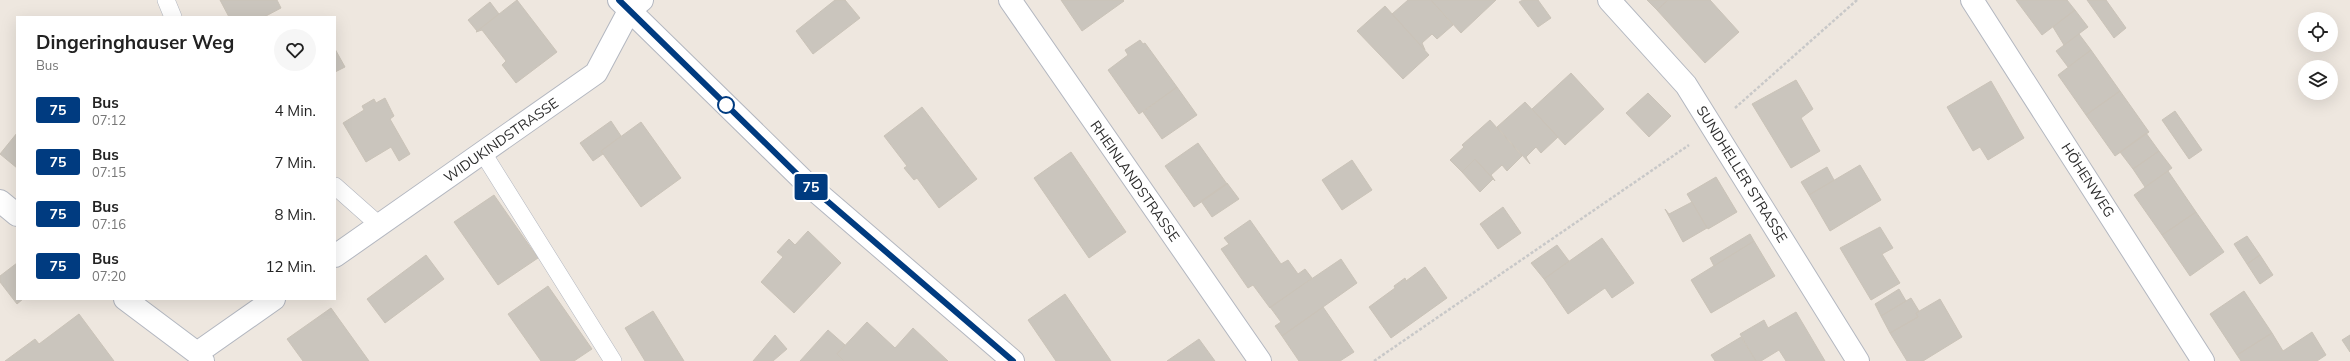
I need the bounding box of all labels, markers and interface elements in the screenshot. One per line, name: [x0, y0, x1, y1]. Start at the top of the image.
map controls: [2298, 12, 2338, 100]
button: locate: [2298, 12, 2338, 52]
button: heart: [274, 29, 316, 71]
text: Dingeringhauser Weg: [36, 30, 234, 54]
text: Bus: [36, 57, 59, 73]
button: layers: [2298, 60, 2338, 100]
text: Bus: [92, 93, 119, 112]
street label: WIDUKINDSTRASSE: [440, 94, 562, 186]
unlabelled marker: [717, 96, 735, 114]
text: 75: [50, 101, 66, 119]
text: 4 Min.: [274, 101, 316, 120]
street label: SUNDHELLER STRASSE: [1692, 102, 1792, 246]
text: 07:12: [92, 112, 126, 128]
street label: RHEINLANDSTRASSE: [1086, 117, 1184, 245]
street label: HÖHENWEG: [2057, 139, 2119, 221]
text: Bus: [92, 145, 119, 164]
text: 75: [50, 153, 66, 171]
text: 7 Min.: [274, 153, 316, 172]
text: 07:15: [92, 164, 126, 180]
line badge: 75: [793, 174, 829, 200]
text: 75: [803, 178, 819, 196]
text: Bus: [92, 197, 119, 216]
text: 75: [50, 205, 66, 223]
text: 8 Min.: [274, 205, 316, 224]
text: 07:16: [92, 216, 126, 232]
text: Bus: [92, 249, 119, 268]
text: 75: [50, 257, 66, 275]
text: 12 Min.: [265, 257, 316, 276]
text: 07:20: [92, 268, 126, 284]

